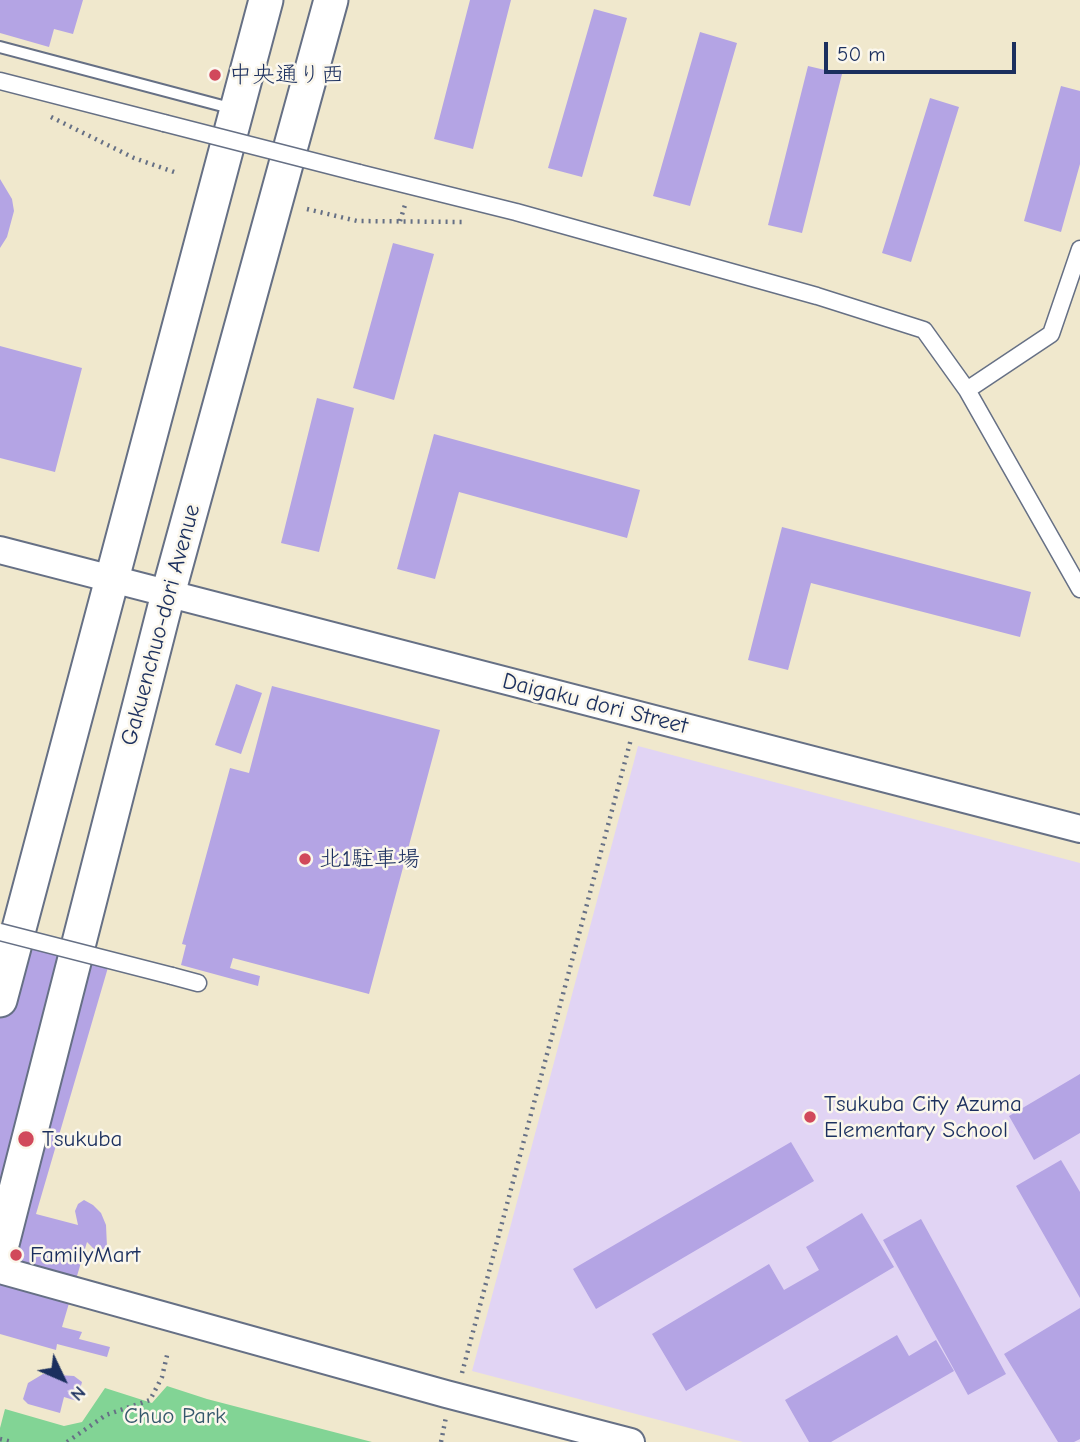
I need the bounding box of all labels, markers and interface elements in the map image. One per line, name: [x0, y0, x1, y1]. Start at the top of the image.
scale bar: [828, 28, 1020, 72]
text: 50 m: [837, 42, 886, 66]
place label: 中央通り西: [229, 61, 344, 89]
marker: 中央通り西: [207, 67, 223, 83]
street label: Gakuenchuo-dori Avenue: [116, 501, 206, 749]
street label: Daigaku dori Street: [499, 668, 691, 740]
place label: 北1駐車場: [319, 845, 420, 873]
marker: 北1駐車場: [297, 851, 313, 867]
place label: Tsukuba City Azuma Elementary School: [824, 1090, 1022, 1144]
marker: Tsukuba City Azuma Elementary School: [802, 1109, 818, 1125]
place label: Tsukuba: [42, 1125, 122, 1153]
marker: Tsukuba: [16, 1129, 36, 1149]
place label: FamilyMart: [30, 1241, 140, 1269]
marker: FamilyMart: [8, 1247, 24, 1263]
north arrow: [28, 1344, 98, 1414]
text: N: [66, 1381, 90, 1406]
park label: Chuo Park: [124, 1402, 226, 1430]

